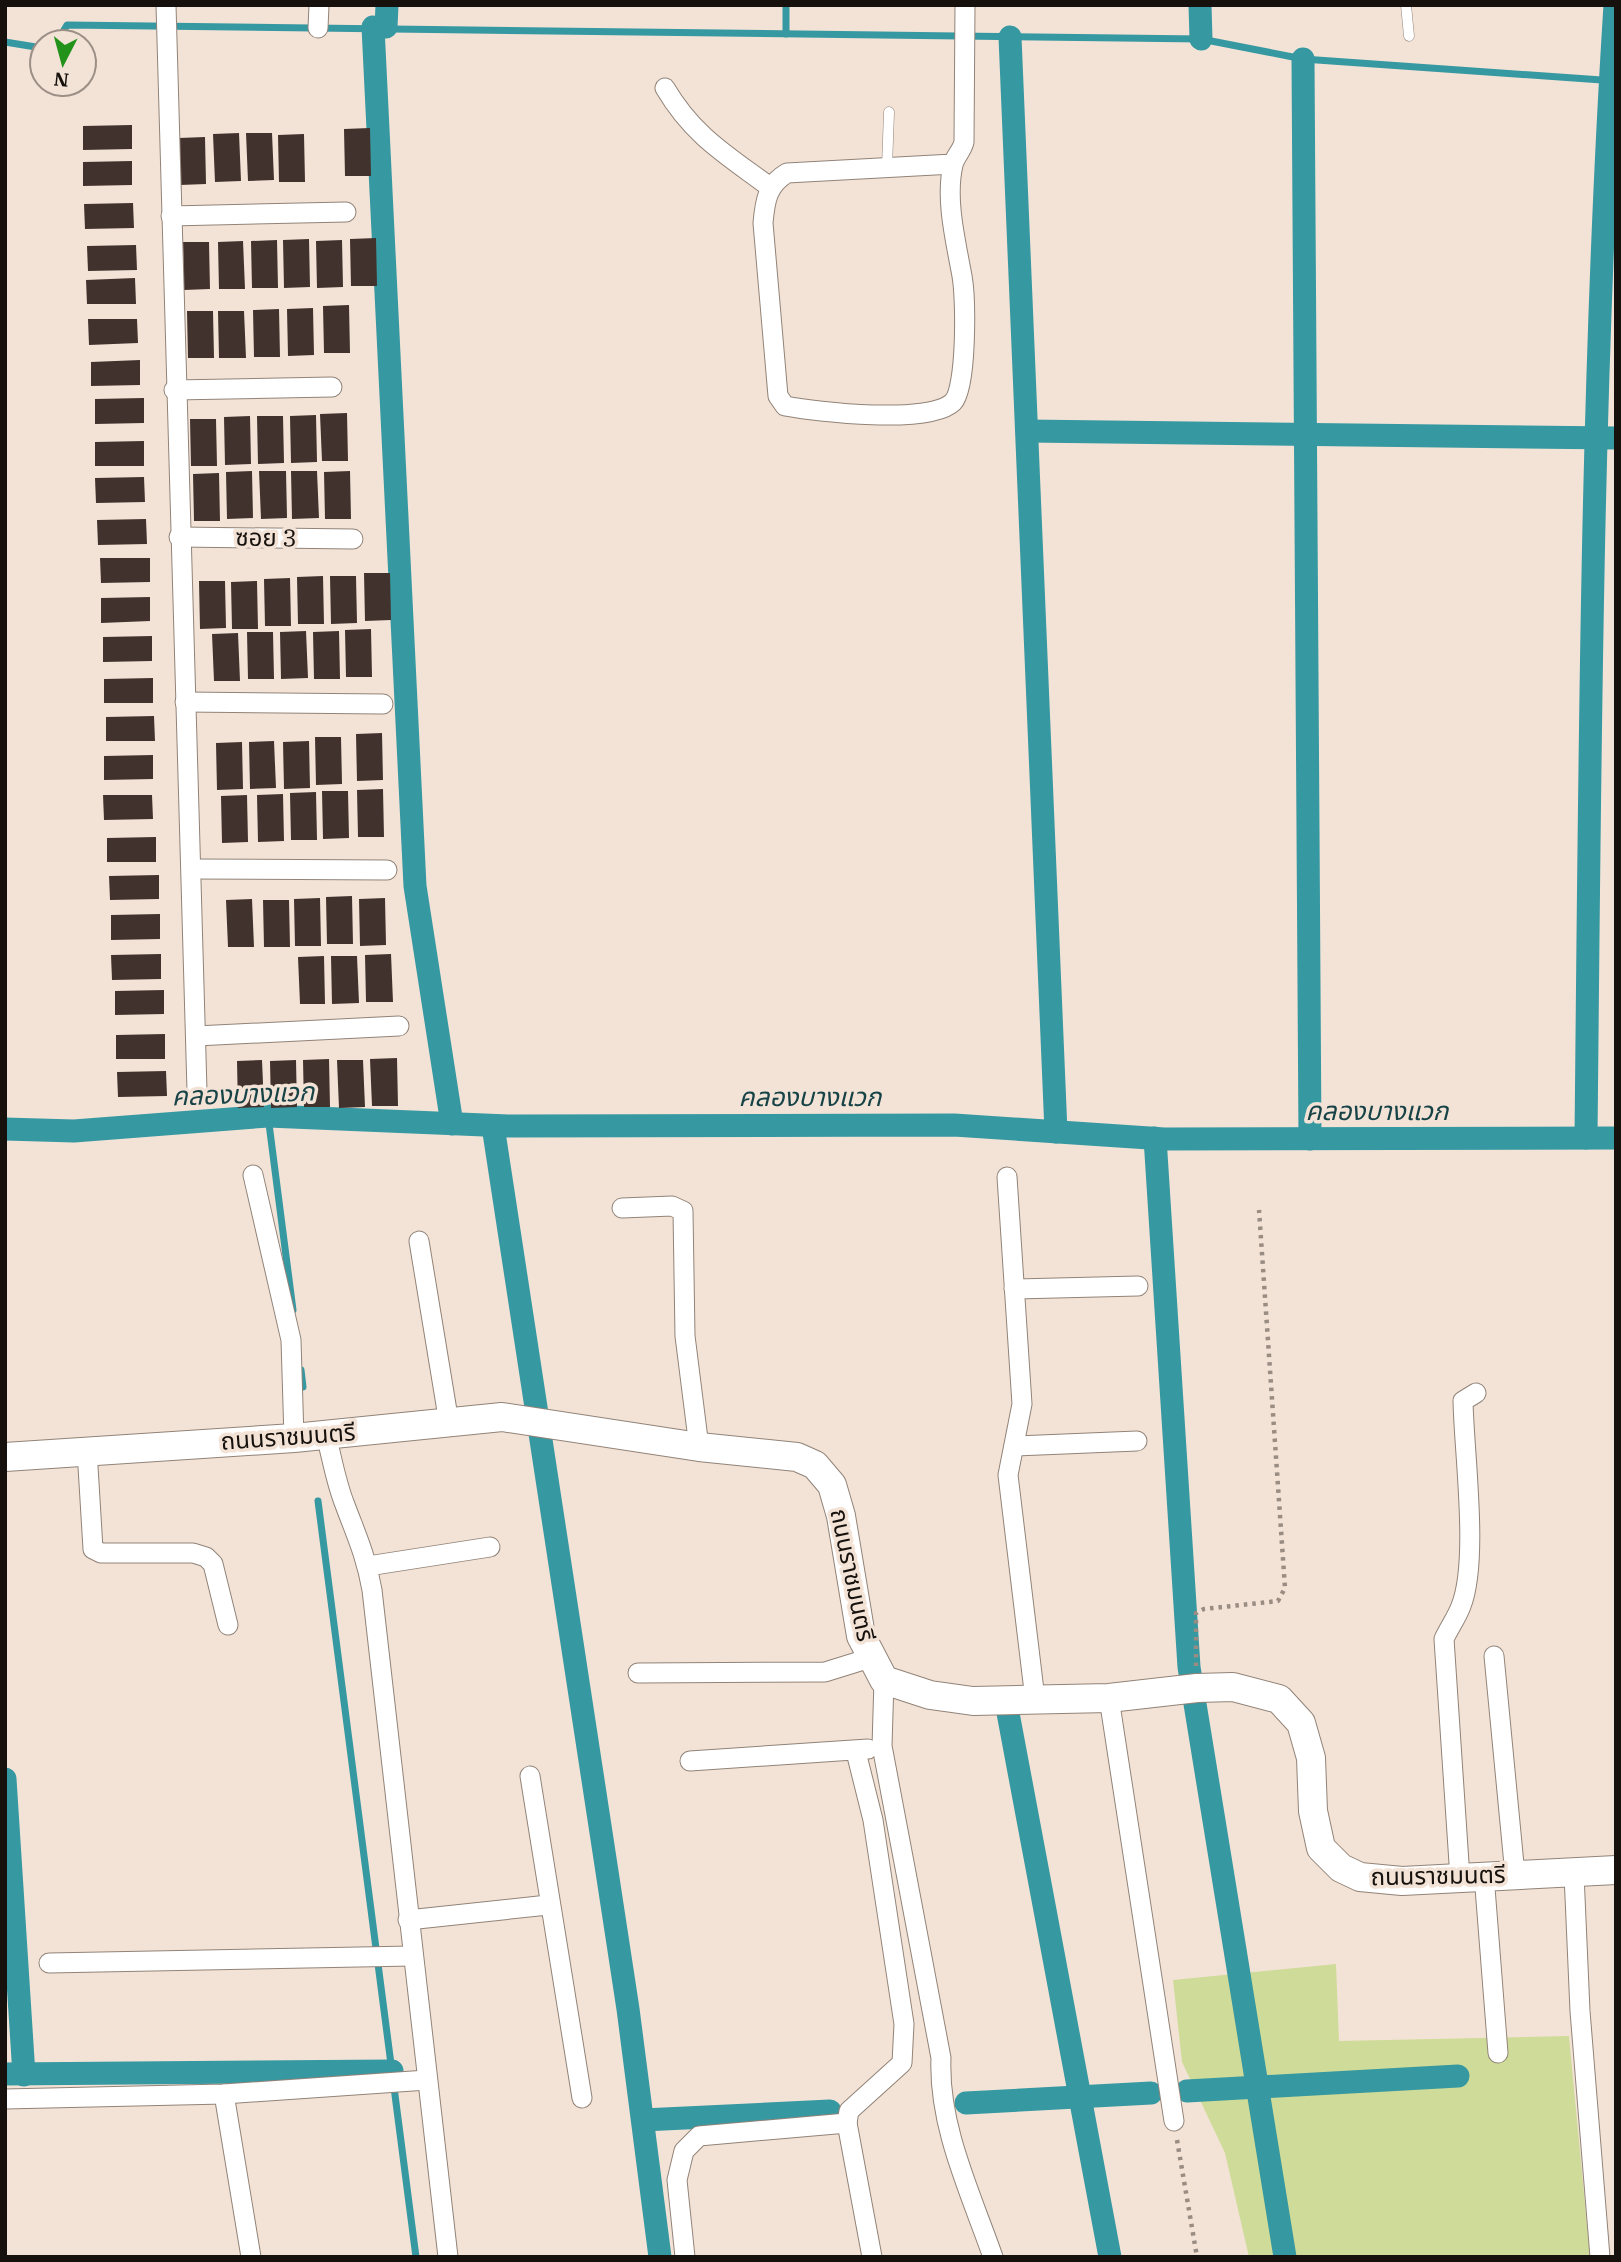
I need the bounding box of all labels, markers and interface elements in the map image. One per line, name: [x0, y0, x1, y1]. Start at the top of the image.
north arrow: [28, 28, 98, 98]
text: N: [52, 67, 70, 93]
street label: ซอย 3: [235, 520, 297, 554]
water label: คลองบางแวก: [171, 1073, 316, 1112]
water label: คลองบางแวก: [739, 1079, 883, 1113]
water label: คลองบางแวก: [1306, 1093, 1450, 1127]
street label: ถนนราชมนตรี: [220, 1415, 356, 1457]
street label: ถนนราชมนตรี: [823, 1505, 883, 1644]
street label: ถนนราชมนตรี: [1370, 1858, 1506, 1892]

